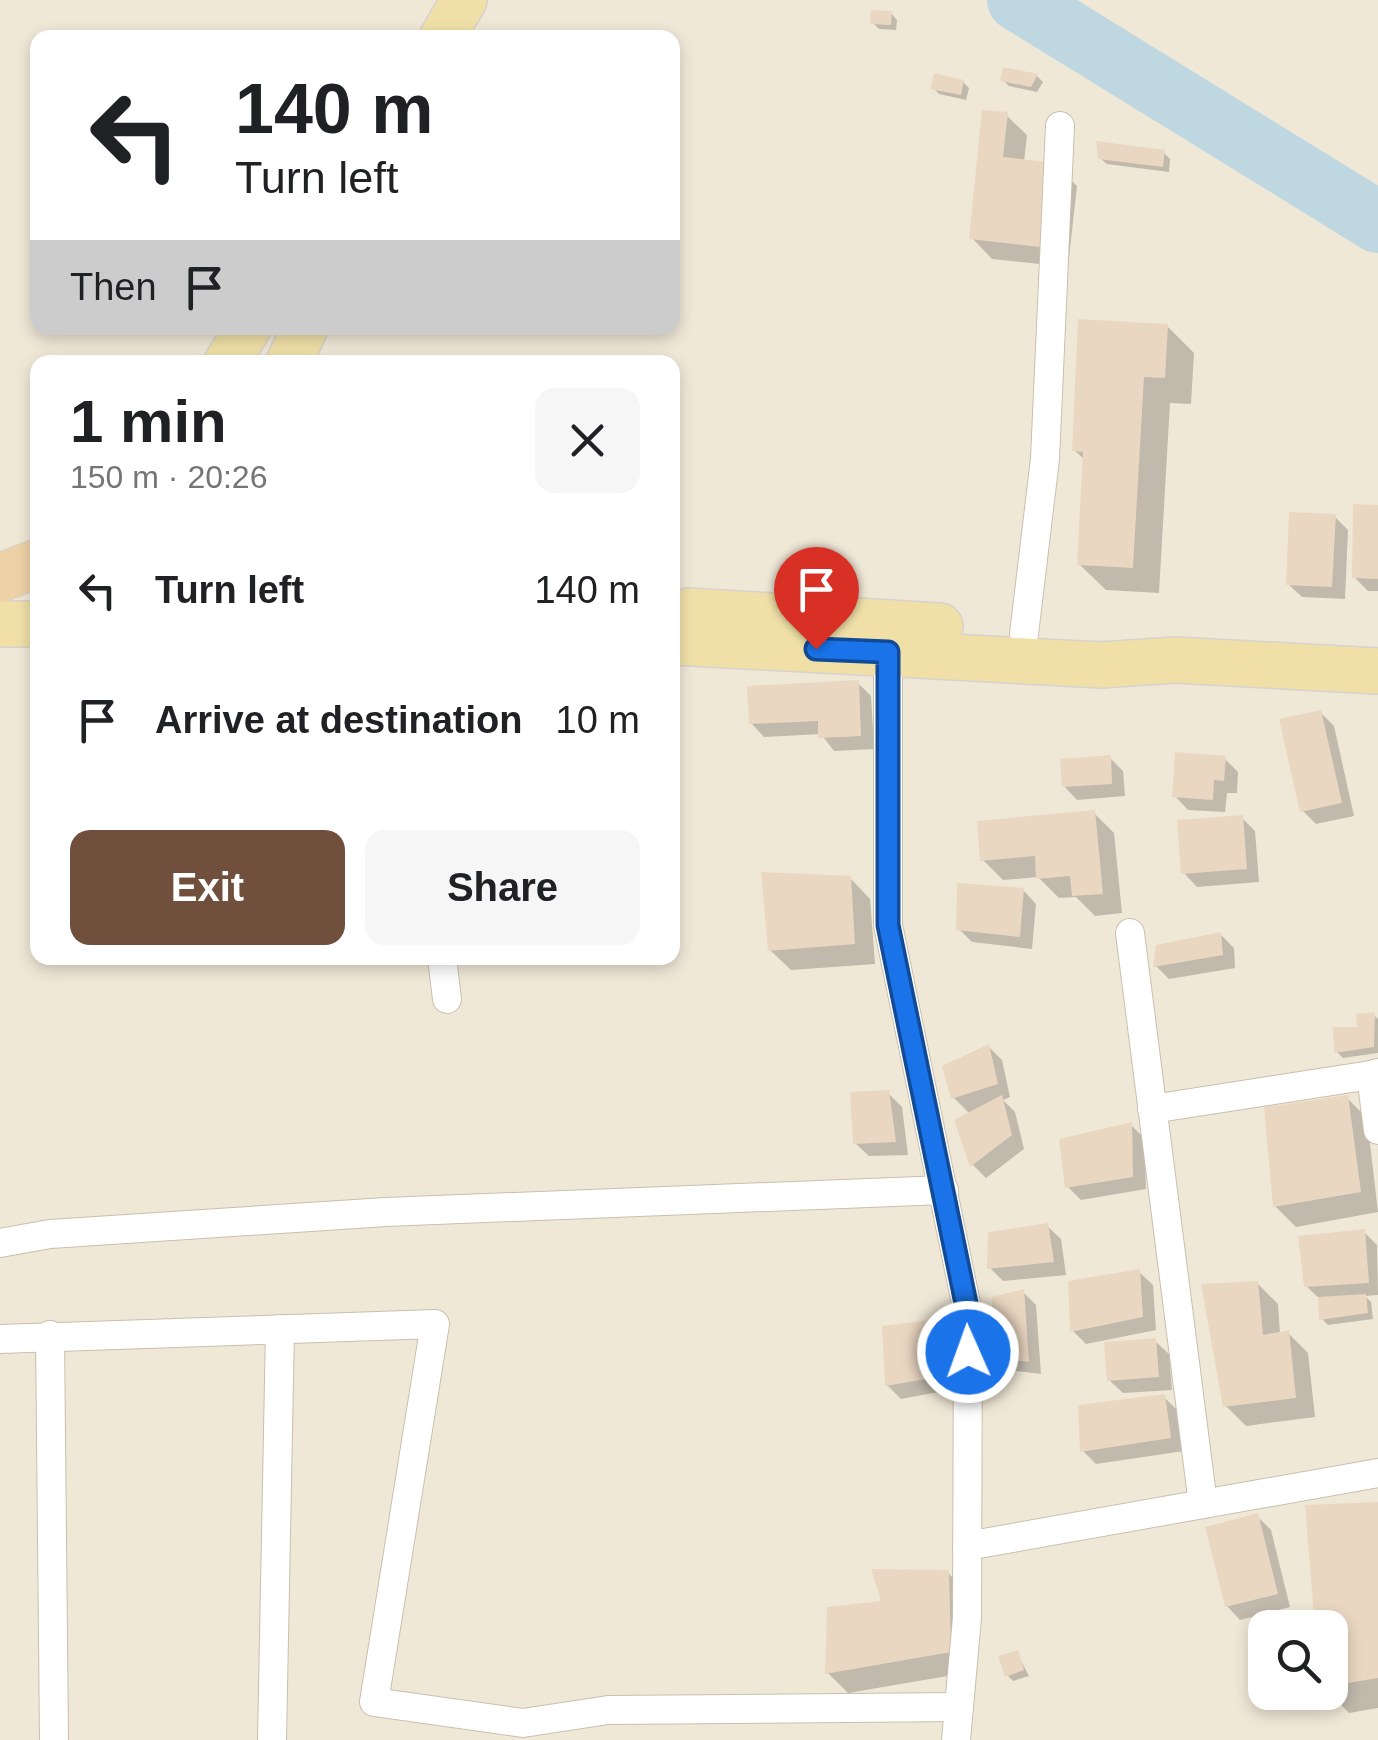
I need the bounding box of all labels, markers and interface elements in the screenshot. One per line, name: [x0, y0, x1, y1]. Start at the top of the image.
icon: left: [70, 70, 200, 200]
text: 140 m: [235, 70, 433, 148]
text: Turn left: [235, 152, 398, 203]
icon: arrive: [177, 260, 232, 315]
text: Then: [70, 266, 157, 308]
text: 1 min: [70, 388, 227, 455]
button: close: [535, 388, 640, 493]
text: 150 m · 20:26: [70, 459, 267, 495]
pin: [774, 547, 859, 650]
icon: arrive: [789, 562, 844, 617]
icon: left: [70, 563, 125, 618]
text: Turn left: [155, 569, 304, 611]
text: 140 m: [534, 569, 640, 611]
icon: arrive: [70, 693, 125, 748]
text: Arrive at destination: [155, 699, 522, 741]
text: 10 m: [556, 699, 640, 741]
button: Exit: [70, 830, 345, 945]
button: Share: [365, 830, 640, 945]
position arrow: [916, 1300, 1020, 1404]
map controls: [1248, 1610, 1348, 1710]
button: search: [1248, 1610, 1348, 1710]

